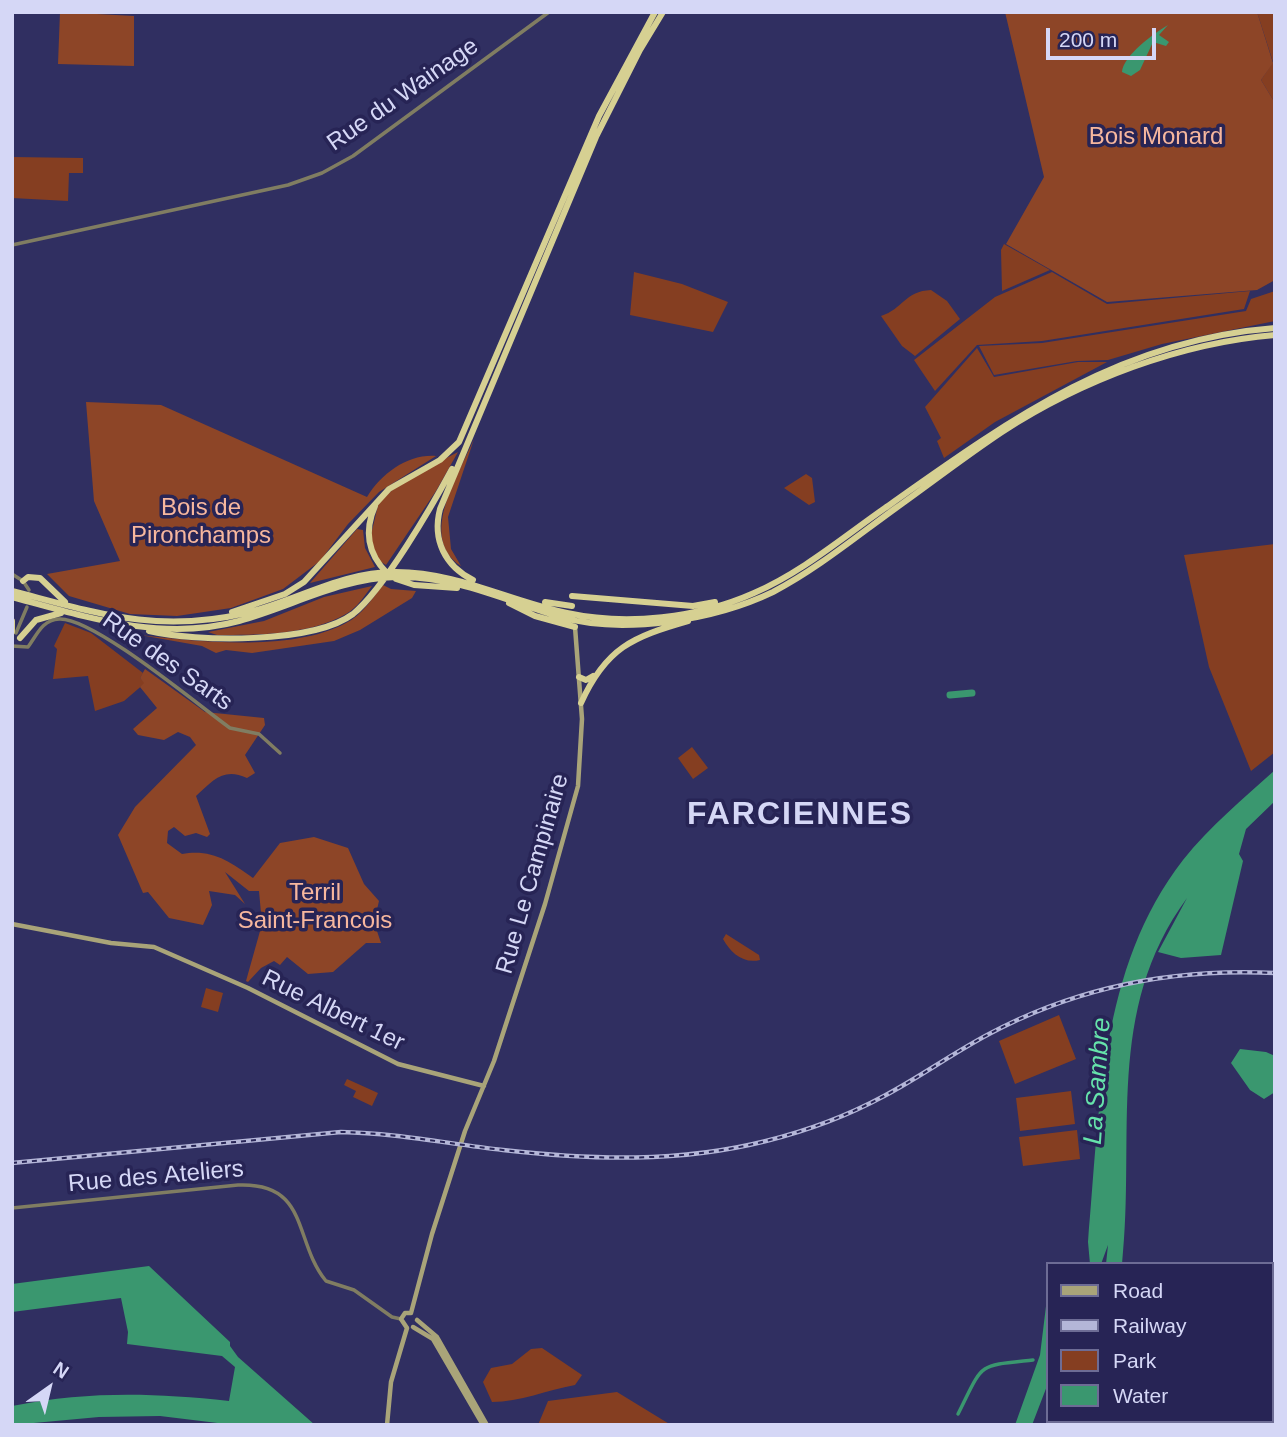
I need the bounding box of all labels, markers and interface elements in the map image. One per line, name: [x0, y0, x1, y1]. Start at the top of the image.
scale bar: [1049, 14, 1159, 58]
text: 200 m: [1059, 28, 1117, 51]
street label: Rue du Wainage: [322, 32, 484, 158]
park label: Bois Monard: [1089, 123, 1223, 151]
park label: Bois de Pironchamps: [131, 494, 271, 550]
street label: Rue des Sarts: [96, 607, 238, 717]
street label: Rue Le Campinaire: [491, 771, 575, 977]
district label: FARCIENNES: [688, 796, 912, 834]
park label: Terril Saint-Francois: [238, 879, 392, 935]
street label: Rue Albert 1er: [257, 964, 409, 1058]
water label: La Sambre: [1078, 1016, 1118, 1146]
street label: Rue des Ateliers: [67, 1155, 245, 1199]
legend: [1046, 1262, 1273, 1423]
text: Road: [1113, 1279, 1163, 1302]
text: Railway: [1113, 1314, 1187, 1337]
text: Park: [1113, 1349, 1156, 1372]
north arrow: [14, 1353, 84, 1423]
text: N: [49, 1358, 73, 1383]
text: Water: [1113, 1384, 1168, 1407]

